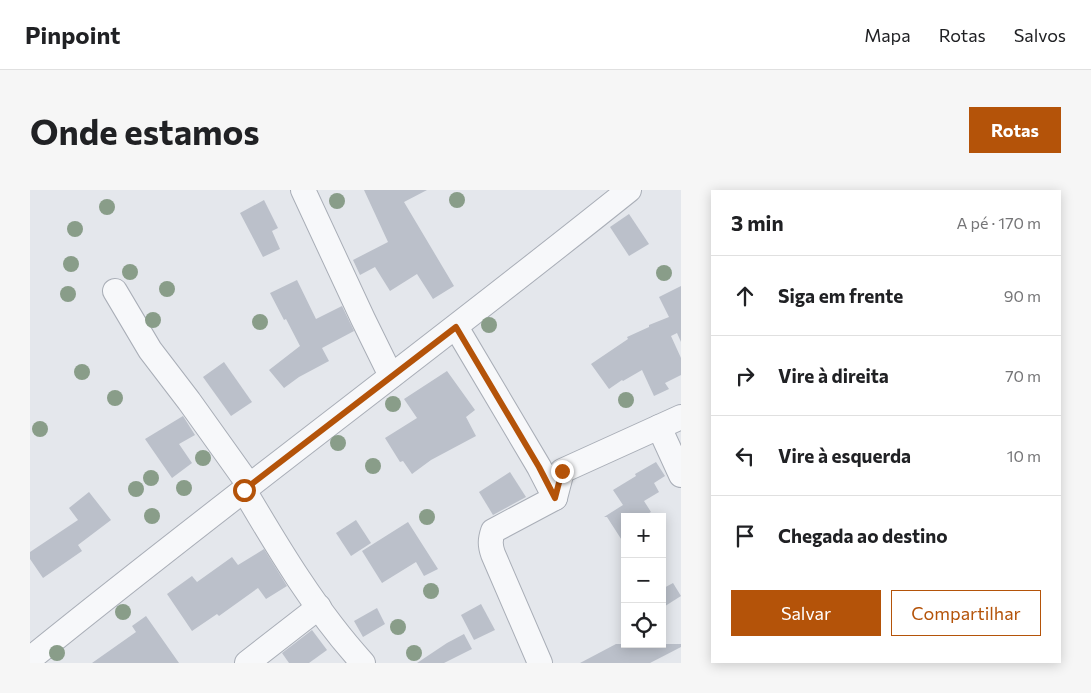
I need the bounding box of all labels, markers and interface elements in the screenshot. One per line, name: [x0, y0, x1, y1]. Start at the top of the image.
text: Pinpoint: [25, 20, 120, 49]
text: Mapa: [864, 24, 911, 46]
text: Rotas: [939, 24, 986, 46]
text: Salvos: [1014, 24, 1066, 46]
button: Rotas: [969, 107, 1061, 153]
text: Onde estamos: [30, 109, 260, 152]
text: 3 min: [731, 210, 784, 235]
text: A pé · 170 m: [956, 213, 1041, 232]
icon: ahead: [731, 282, 759, 310]
text: Siga em frente: [778, 284, 903, 307]
text: 90 m: [1004, 286, 1041, 305]
icon: right: [731, 362, 759, 390]
text: Vire à direita: [778, 364, 889, 387]
text: 70 m: [1005, 366, 1041, 385]
icon: left: [731, 442, 759, 470]
text: Vire à esquerda: [778, 444, 911, 467]
text: 10 m: [1007, 446, 1041, 465]
route end: [551, 460, 574, 483]
route start: [233, 479, 256, 502]
map controls: [621, 513, 666, 648]
button: +: [621, 513, 666, 558]
icon: arrive: [731, 522, 759, 550]
text: Chegada ao destino: [778, 524, 948, 547]
button: −: [621, 558, 666, 603]
button: Salvar: [731, 590, 881, 636]
button: Compartilhar: [891, 590, 1041, 636]
button: locate: [621, 603, 666, 648]

